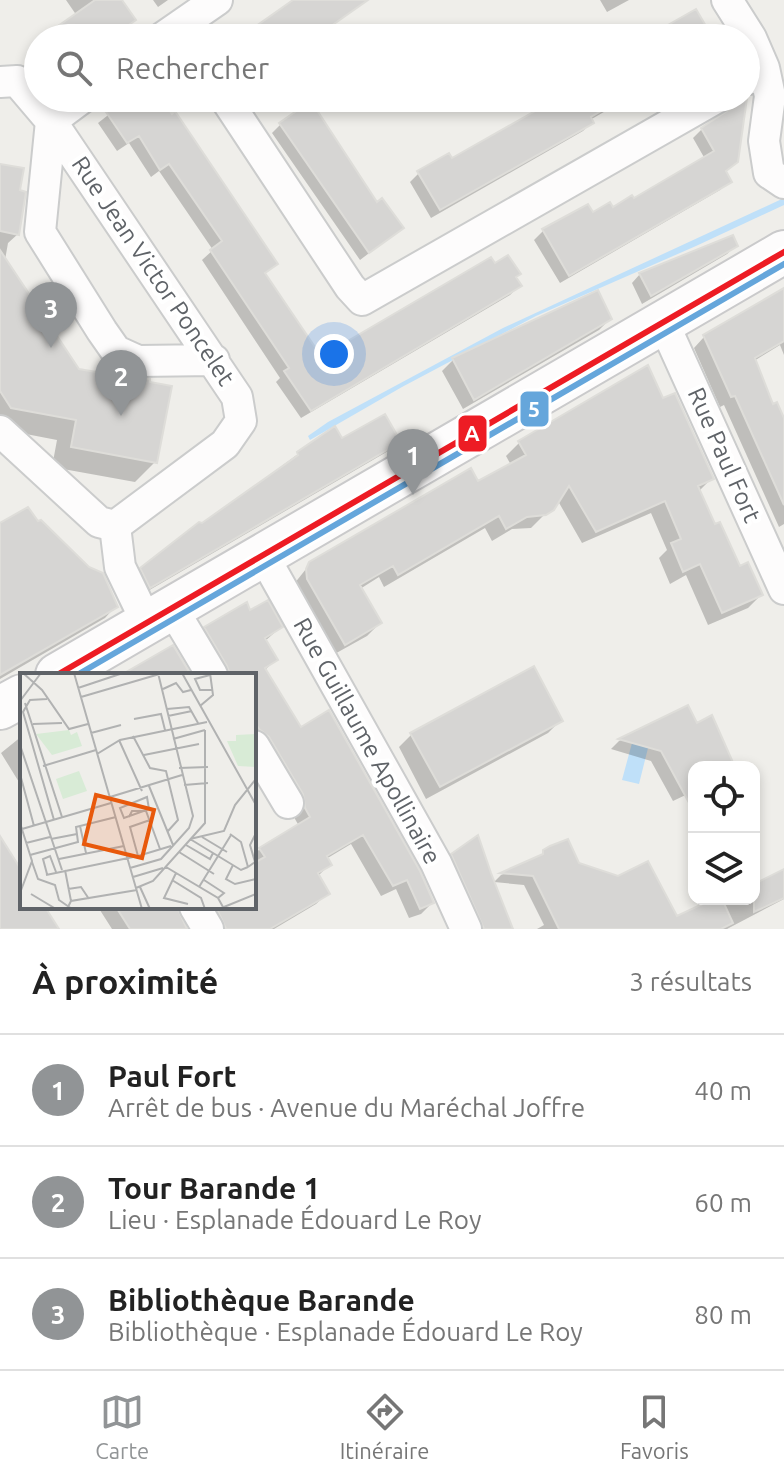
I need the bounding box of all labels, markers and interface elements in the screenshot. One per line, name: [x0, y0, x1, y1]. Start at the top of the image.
search box: [24, 24, 760, 112]
icon: search: [52, 46, 96, 90]
text: Rechercher: [116, 51, 269, 85]
street label: Rue Jean Victor Poncelet: [67, 151, 240, 391]
pin: 3: [25, 282, 77, 348]
your location: [314, 334, 354, 374]
pin: 2: [95, 350, 147, 416]
street label: Rue Paul Fort: [683, 383, 766, 527]
line badge: 5: [519, 390, 550, 428]
text: 5: [528, 396, 540, 421]
line badge: A: [457, 414, 488, 453]
text: A: [464, 420, 480, 445]
pin: 1: [387, 429, 439, 495]
street label: Rue Guillaume Apollinaire: [288, 613, 446, 869]
inset map: [20, 673, 256, 909]
map controls: [688, 761, 760, 905]
button: locate: [688, 761, 760, 833]
button: layers: [688, 833, 760, 905]
text: À proximité: [32, 962, 218, 1000]
text: 3 résultats: [629, 967, 752, 996]
text: Paul Fort: [108, 1059, 236, 1093]
text: 1: [51, 1076, 65, 1105]
text: 40 m: [694, 1076, 752, 1105]
text: Arrêt de bus · Avenue du Maréchal Joffre: [108, 1093, 585, 1122]
text: Tour Barande 1: [108, 1171, 320, 1205]
text: 2: [51, 1188, 65, 1217]
text: 60 m: [694, 1188, 752, 1217]
text: Lieu · Esplanade Édouard Le Roy: [108, 1205, 481, 1234]
text: Bibliothèque Barande: [108, 1283, 415, 1317]
text: 3: [51, 1300, 65, 1329]
text: 80 m: [694, 1300, 752, 1329]
text: Bibliothèque · Esplanade Édouard Le Roy: [108, 1317, 583, 1346]
tab: Carte: [95, 1390, 149, 1463]
tab: Itinéraire: [340, 1390, 429, 1463]
tab: Favoris: [620, 1390, 689, 1463]

